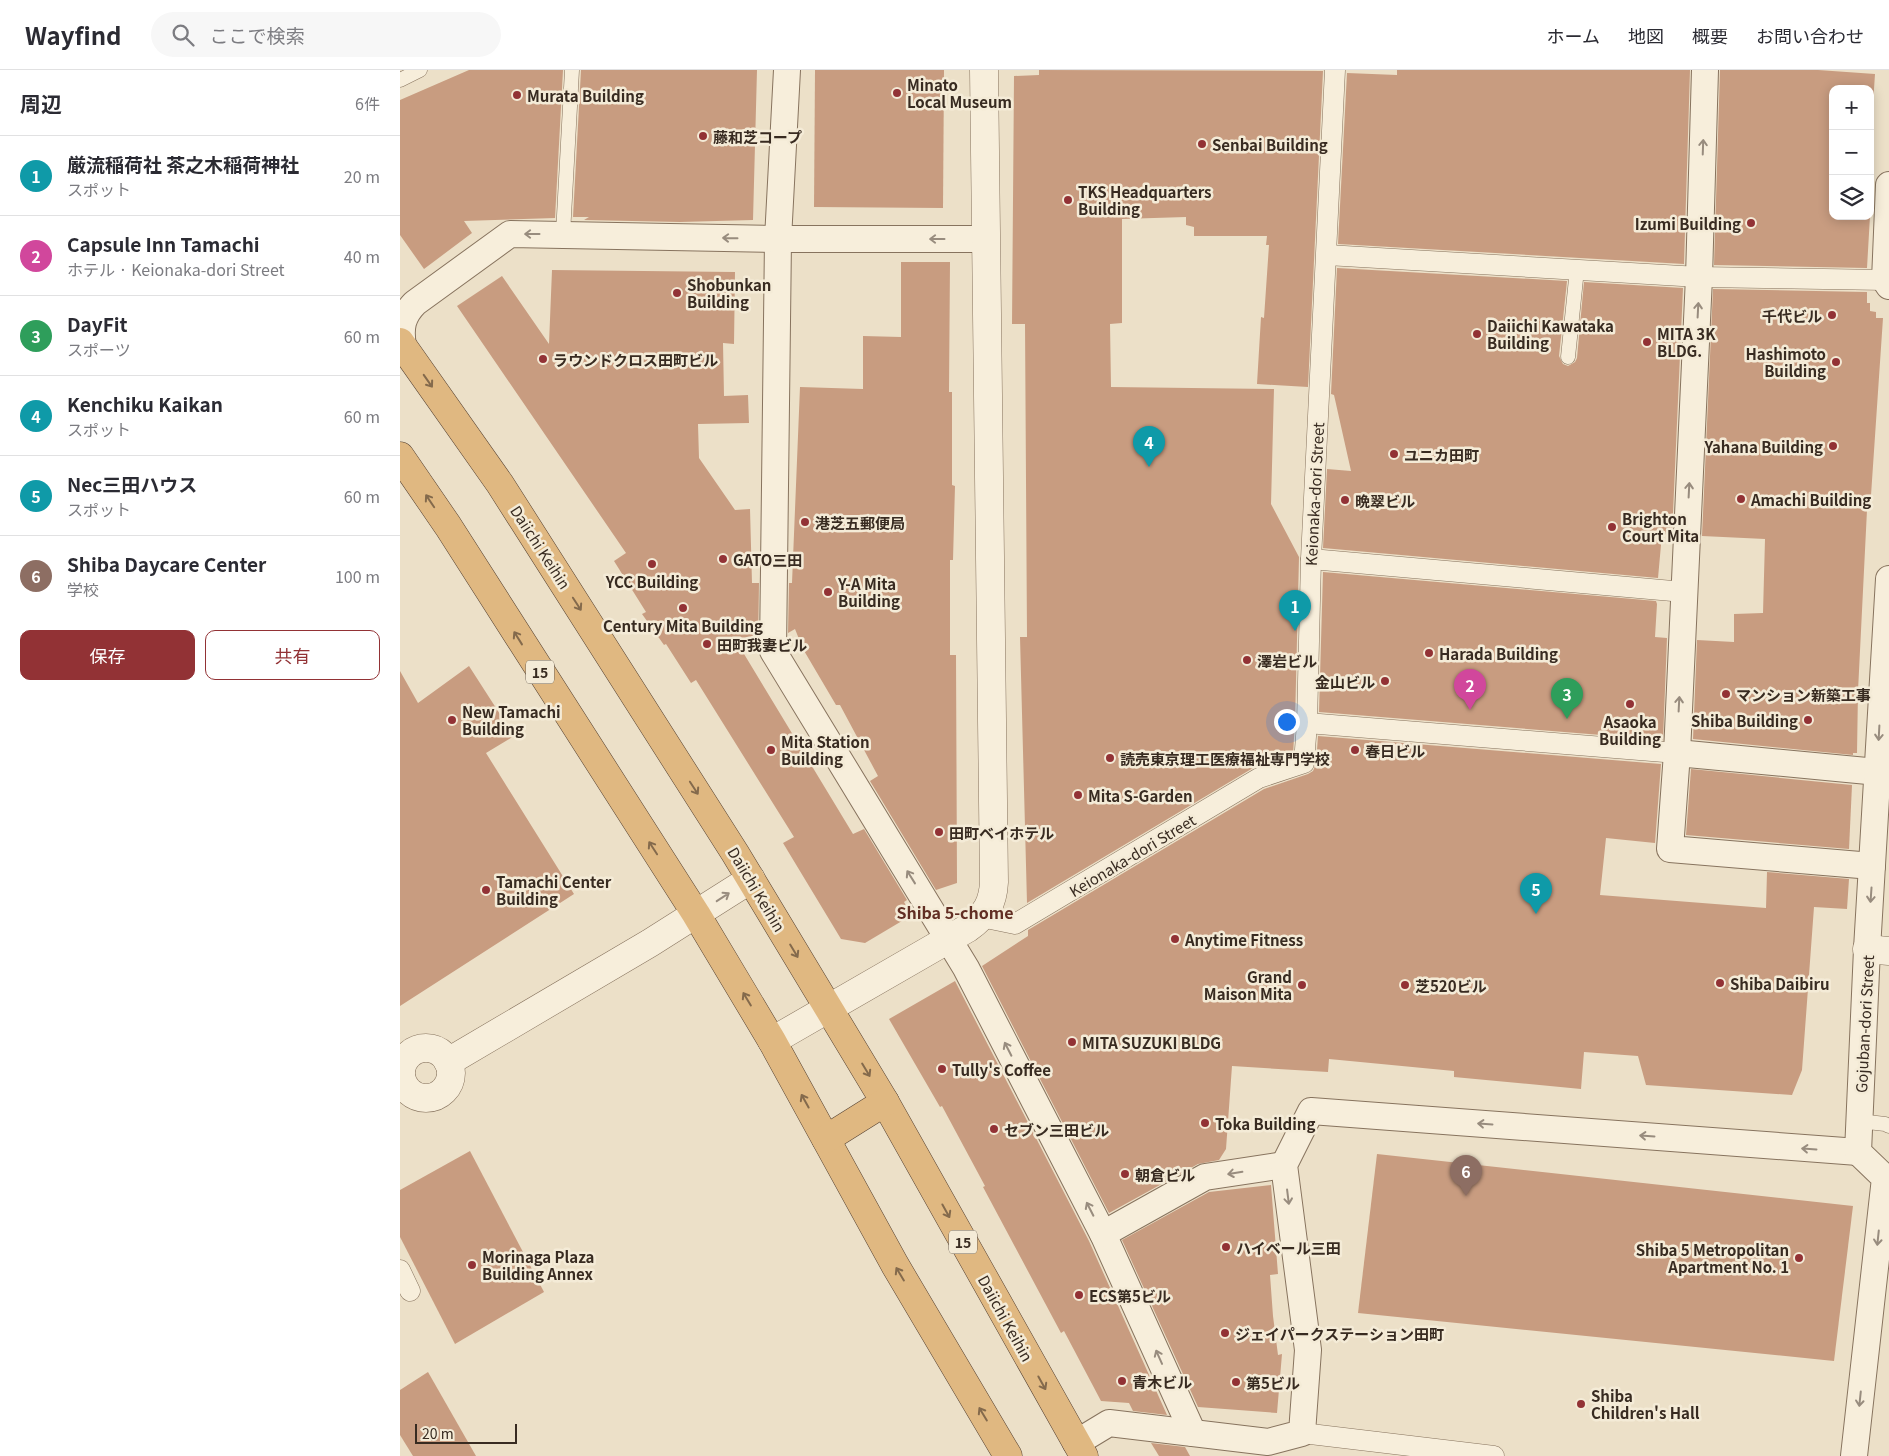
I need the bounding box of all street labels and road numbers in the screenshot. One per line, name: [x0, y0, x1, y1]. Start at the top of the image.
street label: Keionaka-dori Street: [1300, 421, 1328, 566]
street label: Daiichi Keihin: [506, 501, 576, 593]
road number: 15: [526, 660, 554, 684]
street label: Keionaka-dori Street: [1065, 809, 1199, 901]
street label: Daiichi Keihin: [723, 843, 791, 935]
street label: Gojuban-dori Street: [1850, 954, 1878, 1093]
road number: 15: [949, 1230, 977, 1254]
street label: Daiichi Keihin: [974, 1271, 1038, 1365]

